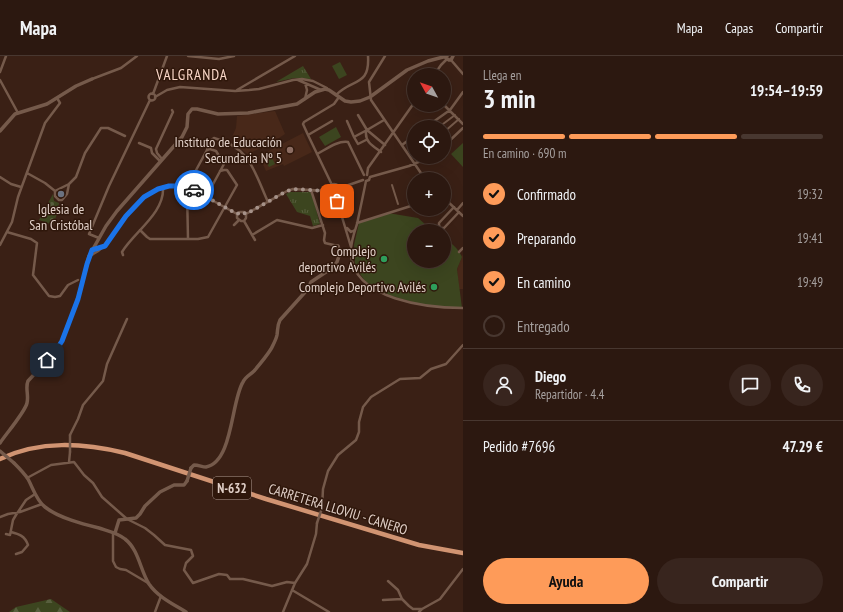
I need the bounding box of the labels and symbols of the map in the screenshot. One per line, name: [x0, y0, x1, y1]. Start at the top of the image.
district label: VALGRANDA: [155, 65, 228, 84]
north arrow: [407, 68, 451, 112]
place label: Instituto de Educación Secundaria Nº 5: [175, 133, 282, 167]
marker: Instituto de Educación Secundaria Nº 5: [285, 145, 295, 155]
courier: [174, 170, 214, 210]
pin: [320, 184, 354, 218]
marker: Iglesia de San Cristóbal: [56, 189, 66, 199]
place label: Iglesia de San Cristóbal: [29, 200, 93, 234]
place label: Complejo deportivo Avilés: [298, 242, 376, 276]
marker: Complejo deportivo Avilés: [379, 254, 389, 264]
place label: Complejo Deportivo Avilés: [299, 278, 426, 296]
marker: Complejo Deportivo Avilés: [429, 282, 439, 292]
pin: [30, 343, 64, 377]
road number: N-632: [213, 477, 251, 499]
street label: CARRETERA LLOVIU - CANERO: [266, 479, 410, 539]

